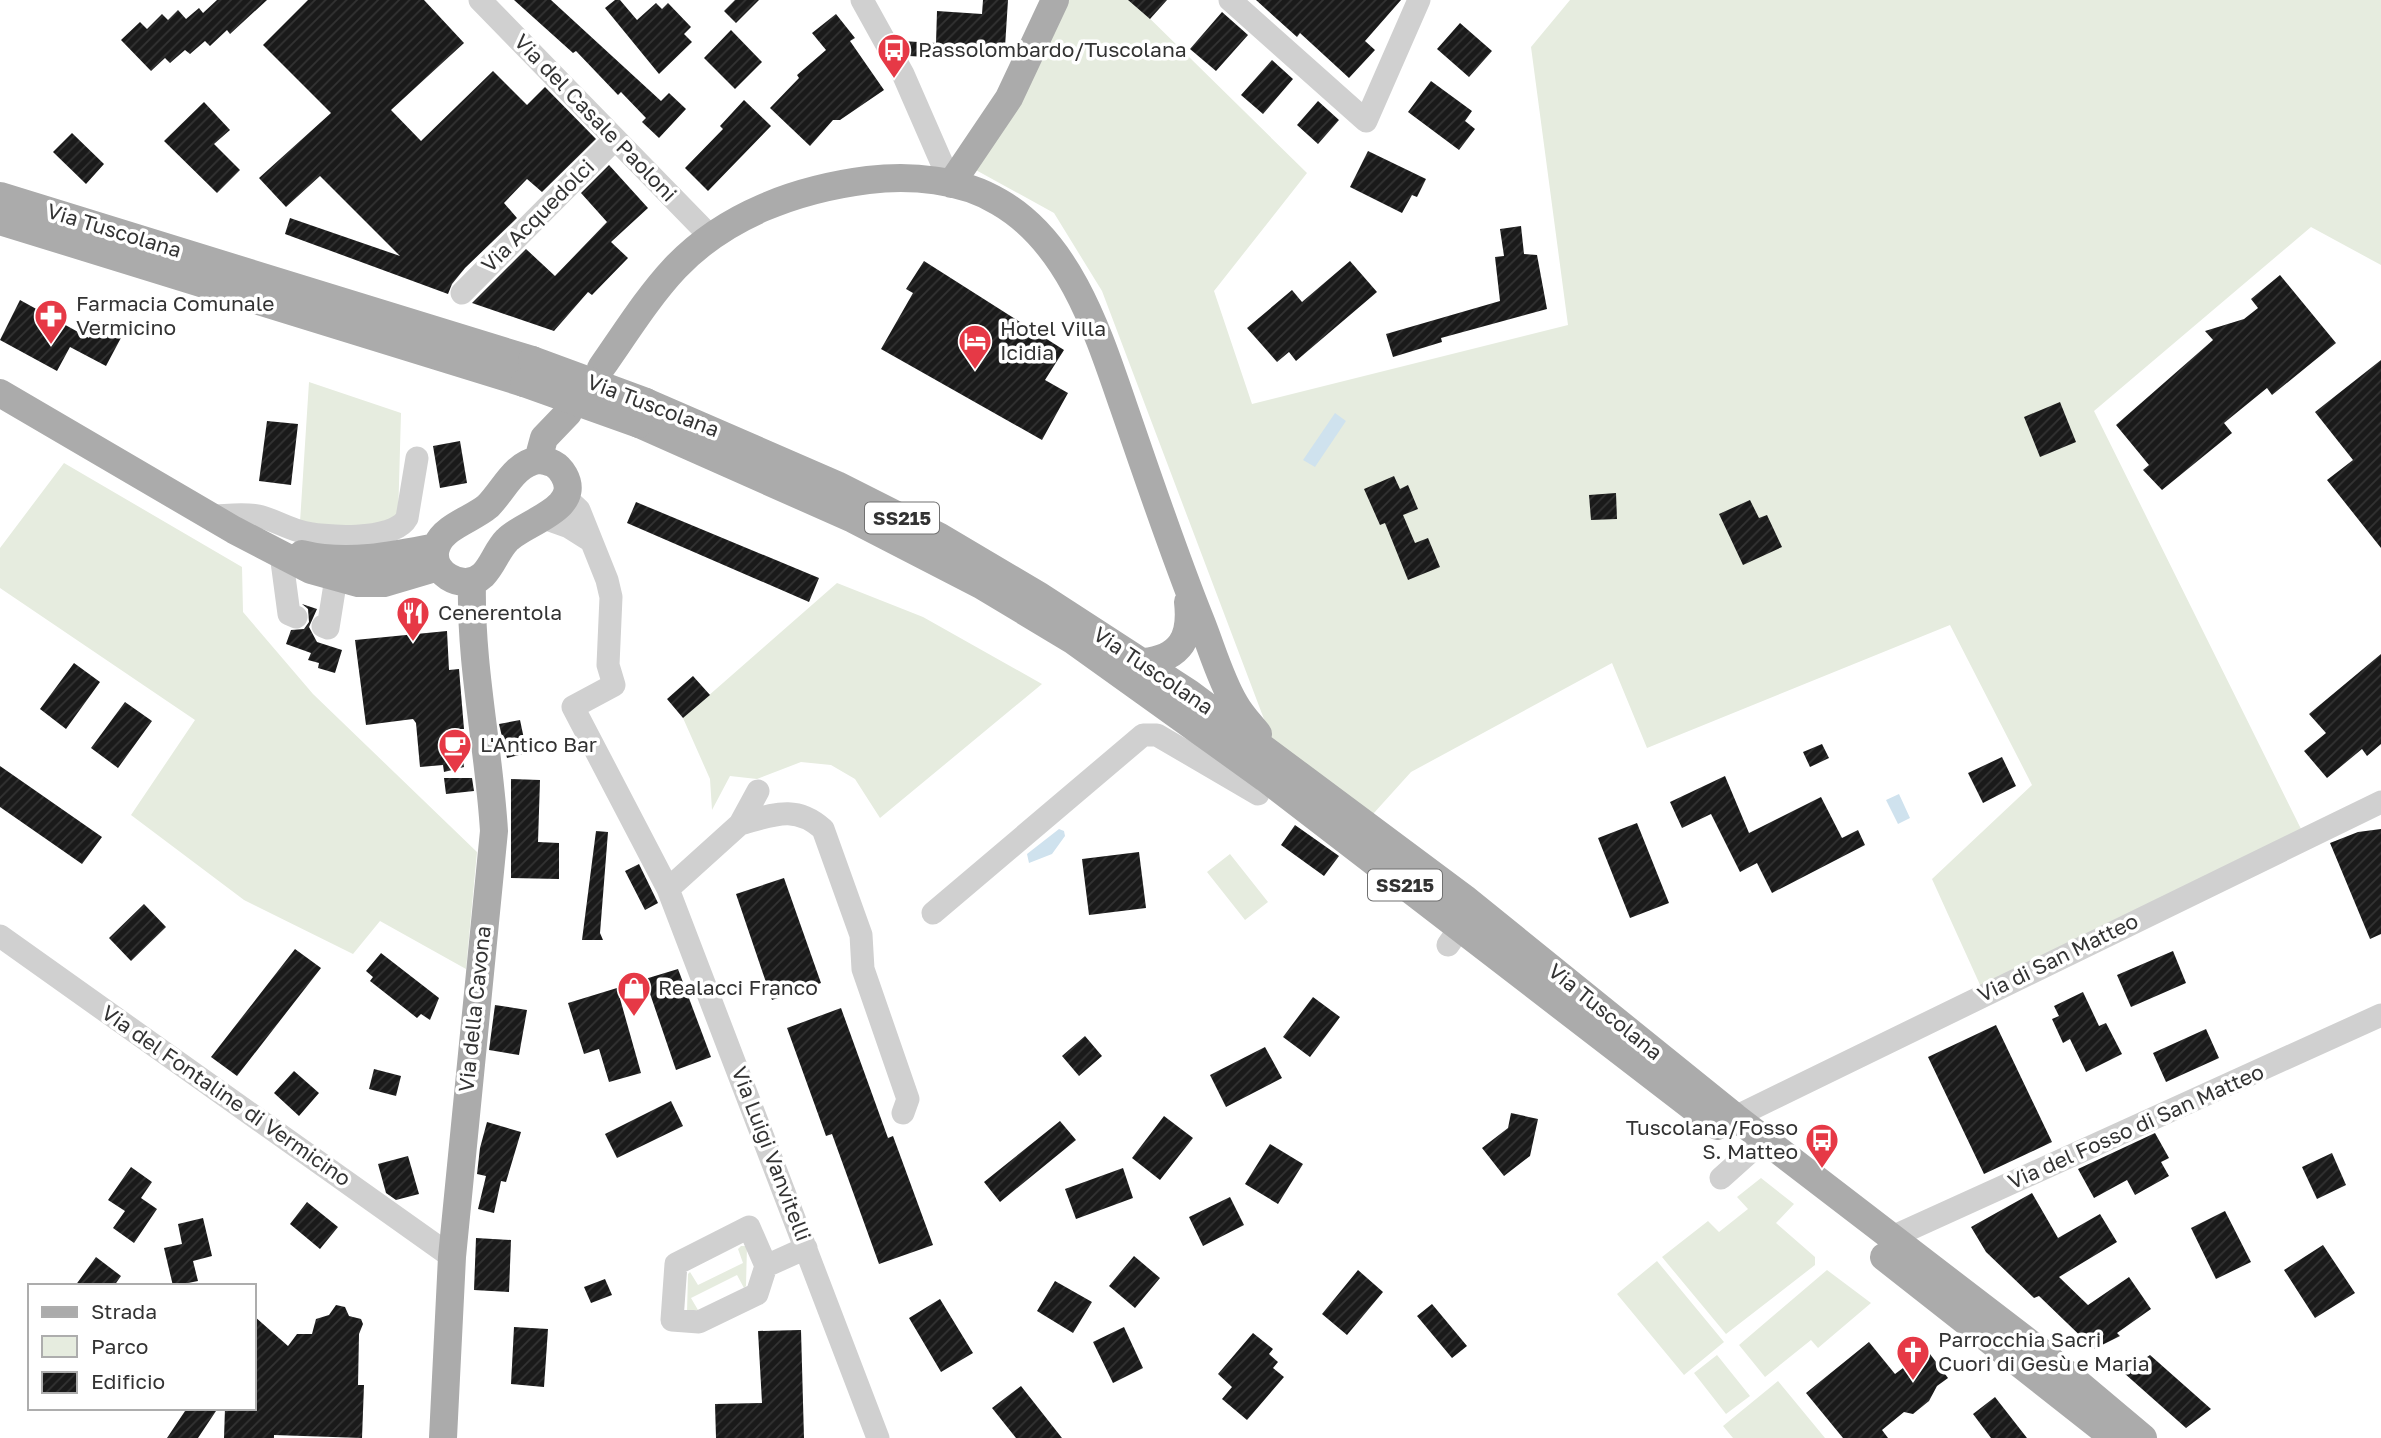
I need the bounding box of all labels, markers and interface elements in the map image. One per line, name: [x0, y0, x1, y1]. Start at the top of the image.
street label: Via del Casale Paoloni: [509, 28, 682, 206]
bus stop icon: Passolombardo/Tuscolana: [875, 31, 913, 80]
place label: Passolombardo/Tuscolana: [918, 36, 1187, 62]
street label: Via Acquedolci: [475, 153, 599, 277]
street label: Via Tuscolana: [44, 197, 185, 263]
place label: Farmacia Comunale Vermicino: [76, 290, 274, 340]
pharmacy icon: Farmacia Comunale Vermicino: [32, 297, 70, 346]
place label: Hotel Villa Icidia: [1000, 315, 1106, 365]
hotel icon: Hotel Villa Icidia: [956, 322, 994, 371]
street label: Via Tuscolana: [584, 368, 723, 442]
road number: SS215: [865, 503, 939, 534]
restaurant icon: Cenerentola: [394, 594, 432, 643]
place label: Cenerentola: [438, 599, 562, 625]
street label: Via Tuscolana: [1089, 620, 1219, 720]
cafe icon: L'Antico Bar: [436, 726, 474, 775]
place label: L'Antico Bar: [480, 731, 597, 757]
road number: SS215: [1368, 870, 1442, 900]
street label: Via di San Matteo: [1973, 907, 2142, 1007]
street label: Via della Cavona: [452, 925, 496, 1093]
street label: Via Tuscolana: [1543, 957, 1668, 1065]
shop icon: Realacci Franco: [615, 969, 653, 1018]
place label: Realacci Franco: [658, 974, 818, 1000]
street label: Via del Fontaline di Vermicino: [97, 999, 356, 1191]
street label: Via del Fosso di San Matteo: [2004, 1058, 2268, 1194]
street label: Via Luigi Vanvitelli: [727, 1063, 817, 1245]
place label: Tuscolana/Fosso S. Matteo: [1626, 1114, 1798, 1164]
bus stop icon: Tuscolana/Fosso S. Matteo: [1803, 1121, 1841, 1170]
legend: [28, 1284, 256, 1410]
text: Strada: [91, 1298, 157, 1324]
place label: Parrocchia Sacri Cuori di Gesù e Maria: [1938, 1326, 2150, 1376]
text: Parco: [91, 1333, 148, 1359]
church icon: Parrocchia Sacri Cuori di Gesù e Maria: [1894, 1333, 1932, 1382]
text: Edificio: [91, 1368, 165, 1394]

